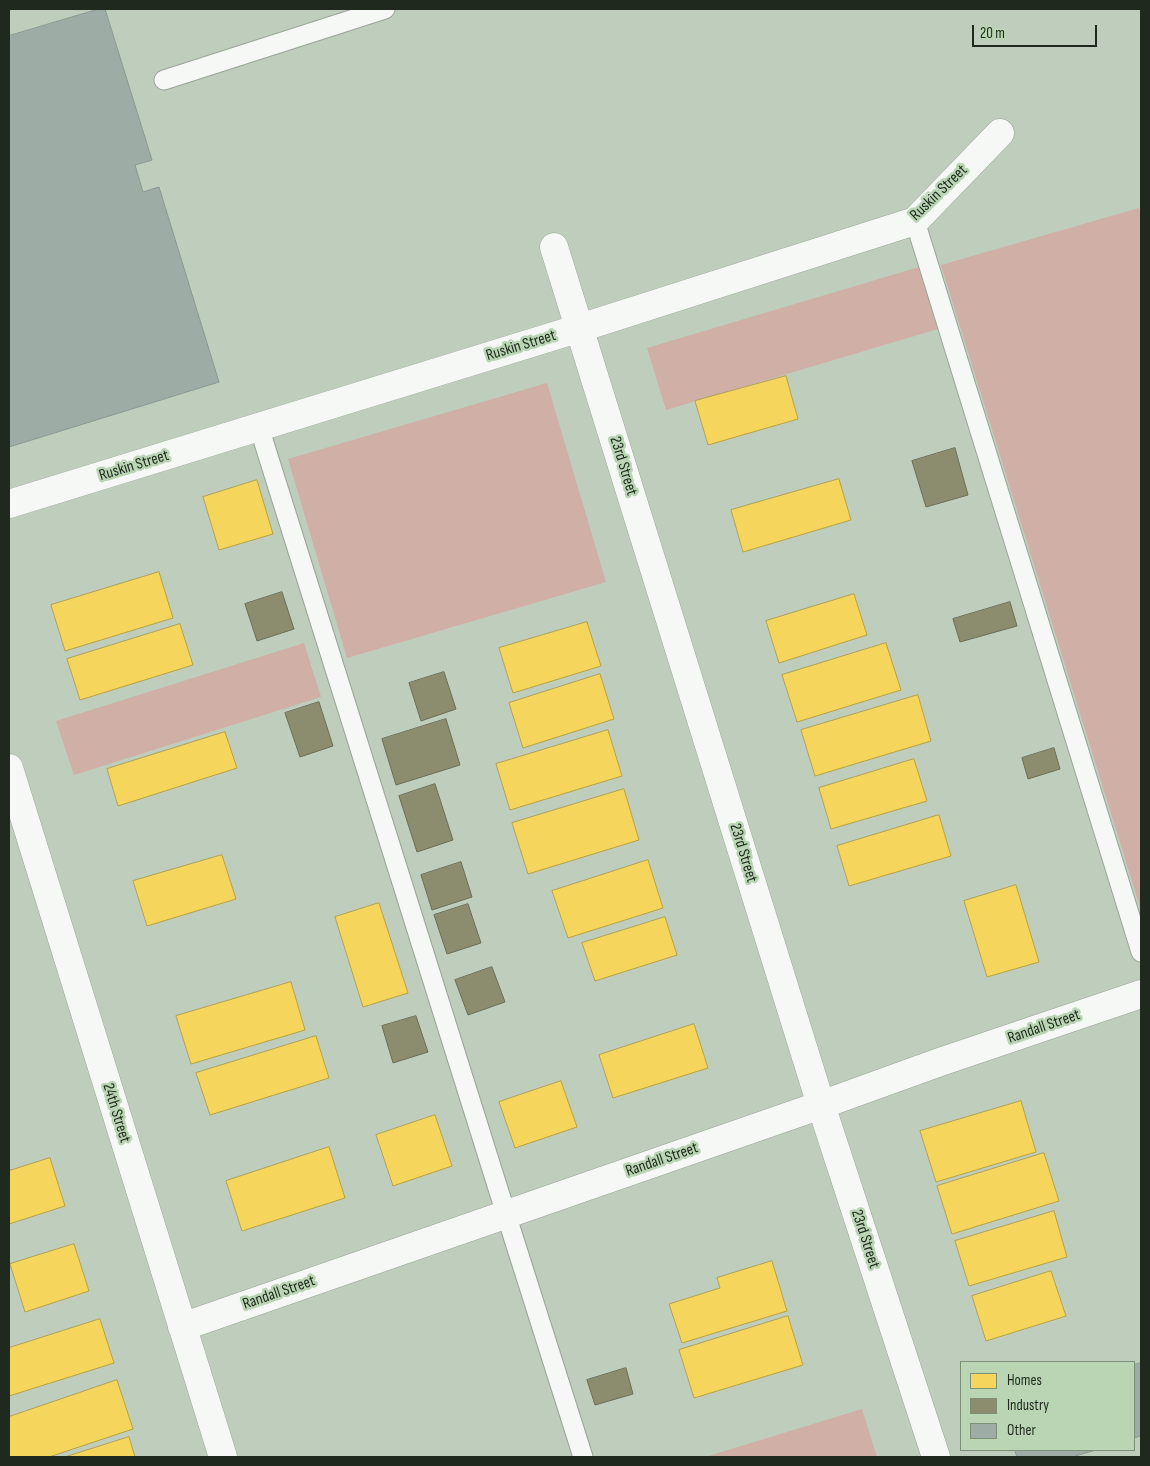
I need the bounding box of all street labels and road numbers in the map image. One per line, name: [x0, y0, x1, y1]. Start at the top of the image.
street label: Ruskin Street: [906, 161, 972, 225]
street label: Ruskin Street: [484, 326, 558, 366]
street label: 23rd Street: [605, 434, 641, 498]
street label: Ruskin Street: [97, 446, 171, 486]
street label: 23rd Street: [725, 821, 761, 885]
street label: Randall Street: [1005, 1006, 1083, 1048]
street label: 24th Street: [98, 1081, 134, 1145]
street label: Randall Street: [623, 1139, 701, 1181]
street label: 23rd Street: [847, 1207, 883, 1271]
street label: Randall Street: [240, 1272, 318, 1314]

